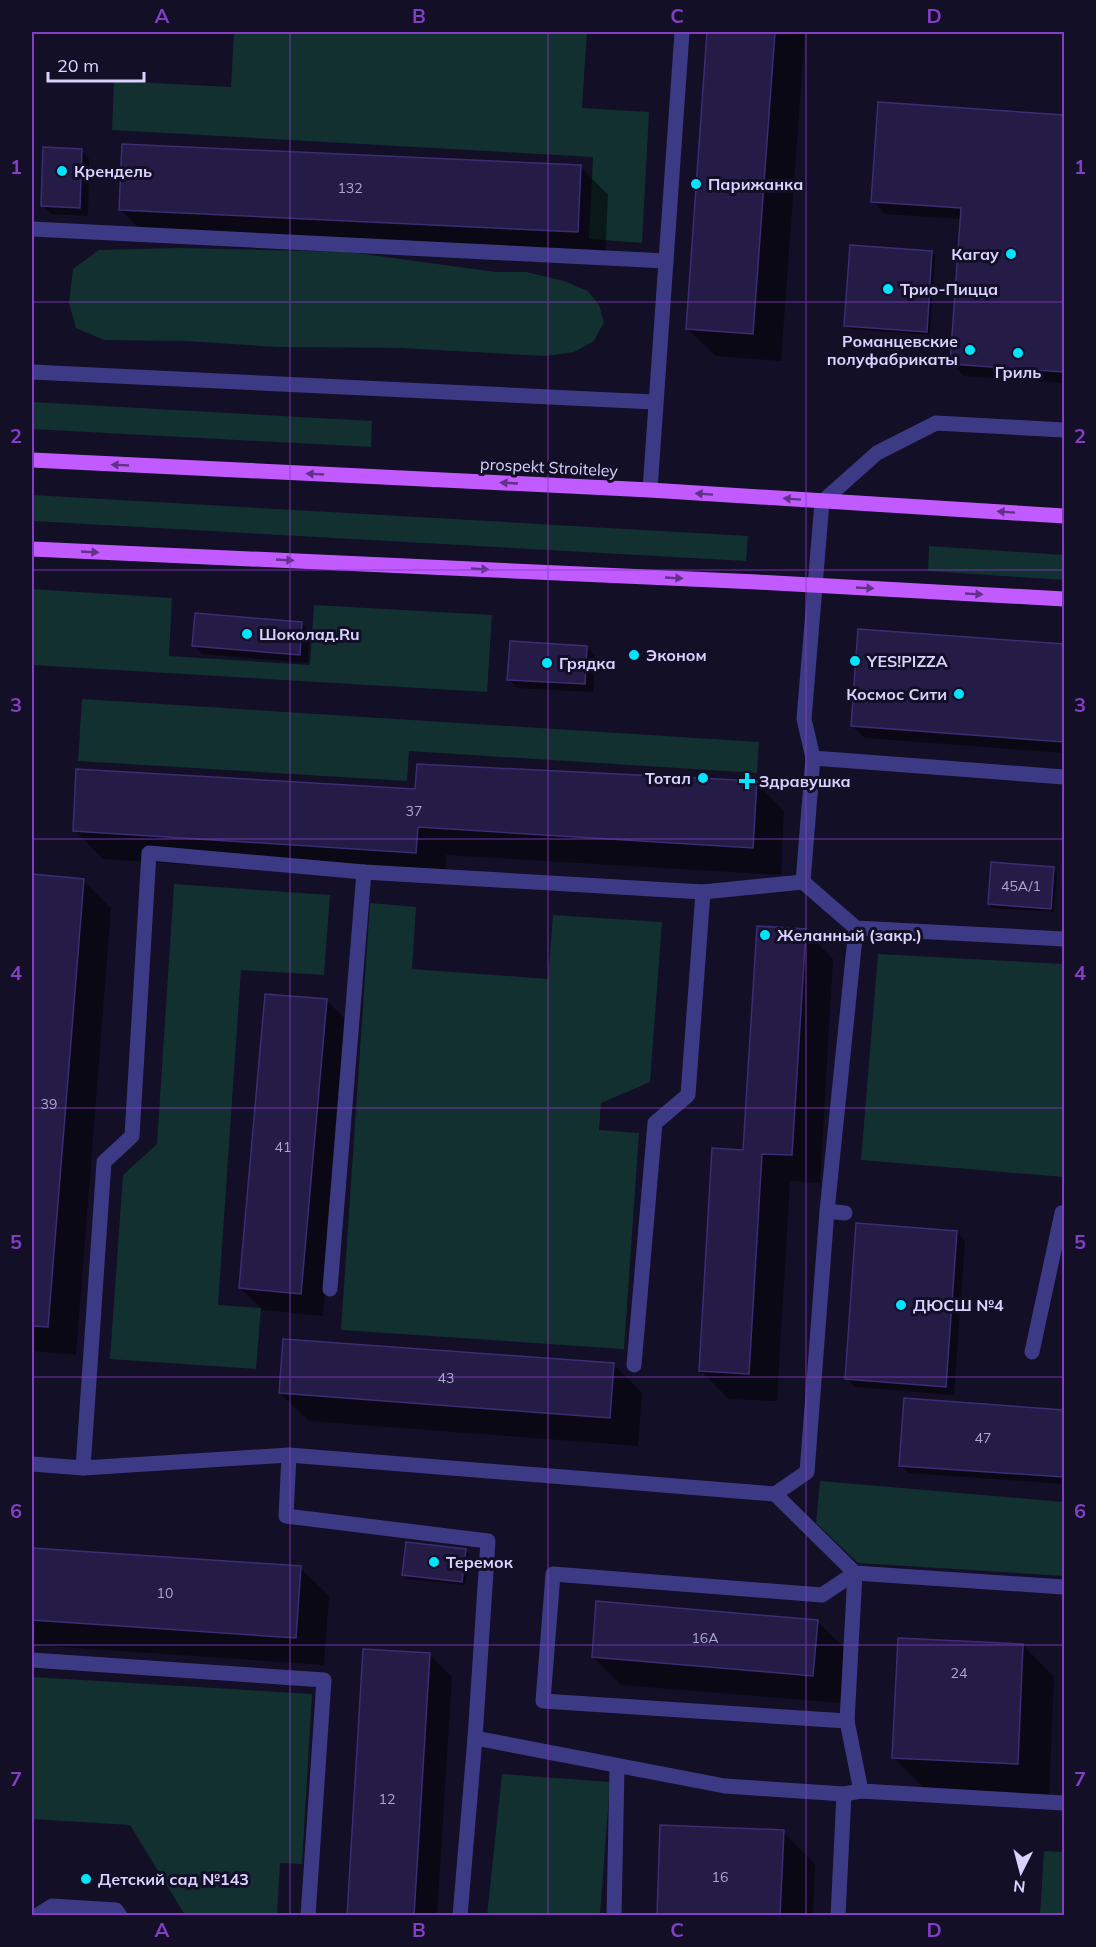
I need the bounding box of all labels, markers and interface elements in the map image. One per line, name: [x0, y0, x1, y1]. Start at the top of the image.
text: A: [155, 3, 170, 28]
text: B: [412, 3, 426, 28]
text: C: [670, 3, 684, 28]
text: D: [926, 3, 942, 28]
scale bar: [48, 45, 144, 83]
text: 20 m: [57, 54, 99, 77]
text: 1: [10, 154, 22, 179]
text: 1: [1074, 154, 1086, 179]
place label: Крендель: [74, 161, 152, 181]
marker: Крендель: [55, 164, 69, 178]
place label: Парижанка: [708, 174, 803, 194]
marker: Парижанка: [689, 177, 703, 191]
house number: 132: [337, 179, 363, 197]
place label: Кагау: [951, 244, 999, 264]
marker: Кагау: [1004, 247, 1018, 261]
place label: Трио-Пицца: [900, 279, 998, 299]
marker: Трио-Пицца: [881, 282, 895, 296]
place label: Романцевские полуфабрикаты: [827, 331, 958, 369]
marker: Романцевские полуфабрикаты: [963, 343, 977, 357]
marker: Гриль: [1011, 346, 1025, 360]
place label: Гриль: [995, 362, 1041, 382]
text: 2: [10, 423, 22, 448]
text: 2: [1074, 423, 1086, 448]
street label: prospekt Stroiteley: [480, 453, 619, 481]
one-way arrow: [110, 460, 129, 469]
one-way arrow: [305, 470, 324, 479]
one-way arrow: [500, 479, 519, 488]
one-way arrow: [695, 489, 714, 498]
one-way arrow: [783, 495, 802, 504]
one-way arrow: [997, 507, 1016, 517]
one-way arrow: [80, 547, 99, 556]
one-way arrow: [275, 556, 294, 565]
one-way arrow: [470, 565, 489, 574]
one-way arrow: [665, 574, 684, 583]
one-way arrow: [856, 583, 875, 593]
one-way arrow: [964, 589, 983, 598]
place label: Шоколад.Ru: [259, 624, 360, 644]
marker: Шоколад.Ru: [240, 627, 254, 641]
place label: Эконом: [646, 645, 707, 665]
marker: Эконом: [627, 648, 641, 662]
place label: YES!PIZZA: [866, 651, 948, 671]
place label: Грядка: [559, 653, 616, 673]
marker: YES!PIZZA: [848, 654, 862, 668]
marker: Грядка: [540, 656, 554, 670]
place label: Космос Сити: [846, 684, 947, 704]
marker: Космос Сити: [952, 687, 966, 701]
text: 3: [10, 692, 22, 717]
text: 3: [1074, 692, 1086, 717]
place label: Тотал: [645, 768, 691, 788]
marker: Тотал: [696, 771, 710, 785]
place label: Здравушка: [759, 771, 851, 791]
marker: Здравушка: [740, 774, 754, 788]
house number: 37: [406, 802, 422, 820]
house number: 45А/1: [1001, 877, 1041, 895]
place label: Желанный (закр.): [777, 925, 922, 945]
marker: Желанный (закр.): [758, 928, 772, 942]
text: 4: [10, 960, 22, 985]
text: 4: [1074, 960, 1086, 985]
house number: 39: [41, 1095, 57, 1113]
house number: 41: [275, 1138, 291, 1156]
text: 5: [10, 1229, 22, 1254]
text: 5: [1074, 1229, 1086, 1254]
place label: ДЮСШ №4: [913, 1295, 1004, 1315]
marker: ДЮСШ №4: [894, 1298, 908, 1312]
house number: 43: [438, 1369, 454, 1387]
house number: 47: [975, 1429, 991, 1447]
text: 6: [10, 1498, 22, 1523]
text: 6: [1074, 1498, 1086, 1523]
place label: Теремок: [446, 1552, 514, 1572]
marker: Теремок: [427, 1555, 441, 1569]
house number: 10: [157, 1584, 173, 1602]
house number: 16А: [691, 1629, 719, 1647]
house number: 24: [951, 1664, 968, 1682]
text: 7: [10, 1766, 22, 1791]
text: 7: [1074, 1766, 1086, 1791]
house number: 12: [379, 1790, 395, 1808]
north arrow: [991, 1842, 1051, 1902]
house number: 16: [712, 1868, 728, 1886]
place label: Детский сад №143: [98, 1869, 249, 1889]
marker: Детский сад №143: [79, 1872, 93, 1886]
text: N: [1012, 1876, 1026, 1897]
text: A: [155, 1917, 170, 1942]
text: B: [412, 1917, 426, 1942]
text: C: [670, 1917, 684, 1942]
text: D: [926, 1917, 942, 1942]

